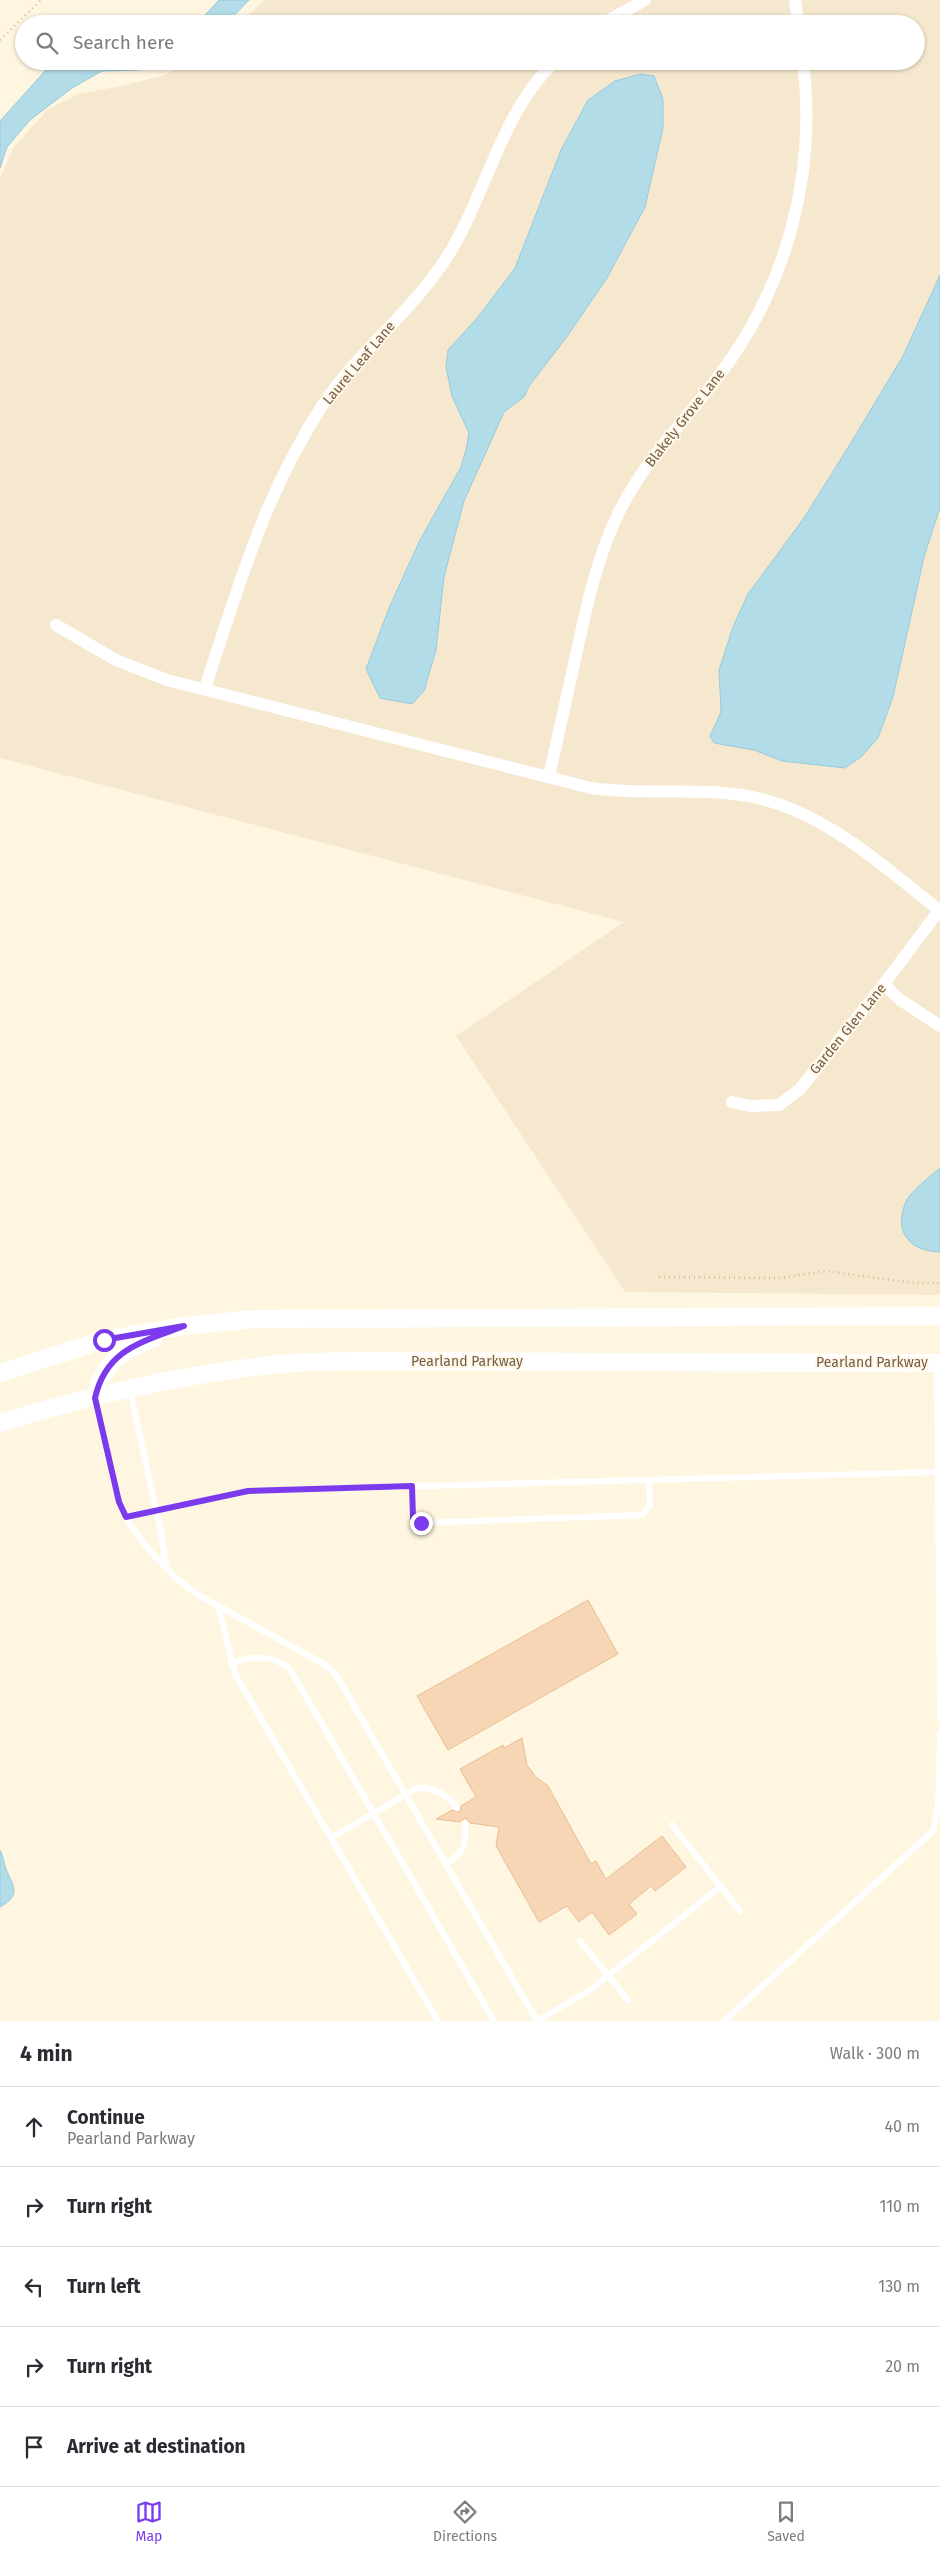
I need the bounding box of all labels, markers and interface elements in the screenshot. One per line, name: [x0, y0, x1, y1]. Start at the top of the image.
search box: [15, 15, 925, 70]
icon: search: [33, 29, 61, 57]
text: Search here: [73, 31, 174, 54]
street label: Laurel Leaf Lane: [319, 318, 399, 408]
street label: Blakely Grove Lane: [641, 366, 729, 470]
street label: Garden Glen Lane: [806, 980, 890, 1078]
route start: [93, 1329, 116, 1352]
street label: Pearland Parkway: [411, 1353, 523, 1370]
street label: Pearland Parkway: [816, 1354, 928, 1371]
route end: [410, 1512, 433, 1535]
text: 4 min: [20, 2041, 73, 2067]
text: Walk · 300 m: [830, 2044, 920, 2063]
text: Continue: [67, 2106, 145, 2129]
icon: ahead: [20, 2113, 48, 2141]
text: 40 m: [885, 2117, 920, 2136]
text: Pearland Parkway: [67, 2129, 195, 2148]
icon: right: [20, 2193, 48, 2221]
text: Turn right: [67, 2195, 152, 2218]
text: 110 m: [879, 2197, 920, 2216]
icon: left: [20, 2273, 48, 2301]
text: Turn left: [67, 2275, 141, 2298]
text: 130 m: [878, 2277, 920, 2296]
icon: right: [20, 2353, 48, 2381]
text: Turn right: [67, 2355, 152, 2378]
text: 20 m: [885, 2357, 920, 2376]
icon: arrive: [20, 2433, 48, 2461]
text: Arrive at destination: [67, 2435, 246, 2458]
tab: Map: [135, 2498, 163, 2545]
tab: Directions: [433, 2498, 497, 2545]
tab: Saved: [767, 2498, 805, 2545]

